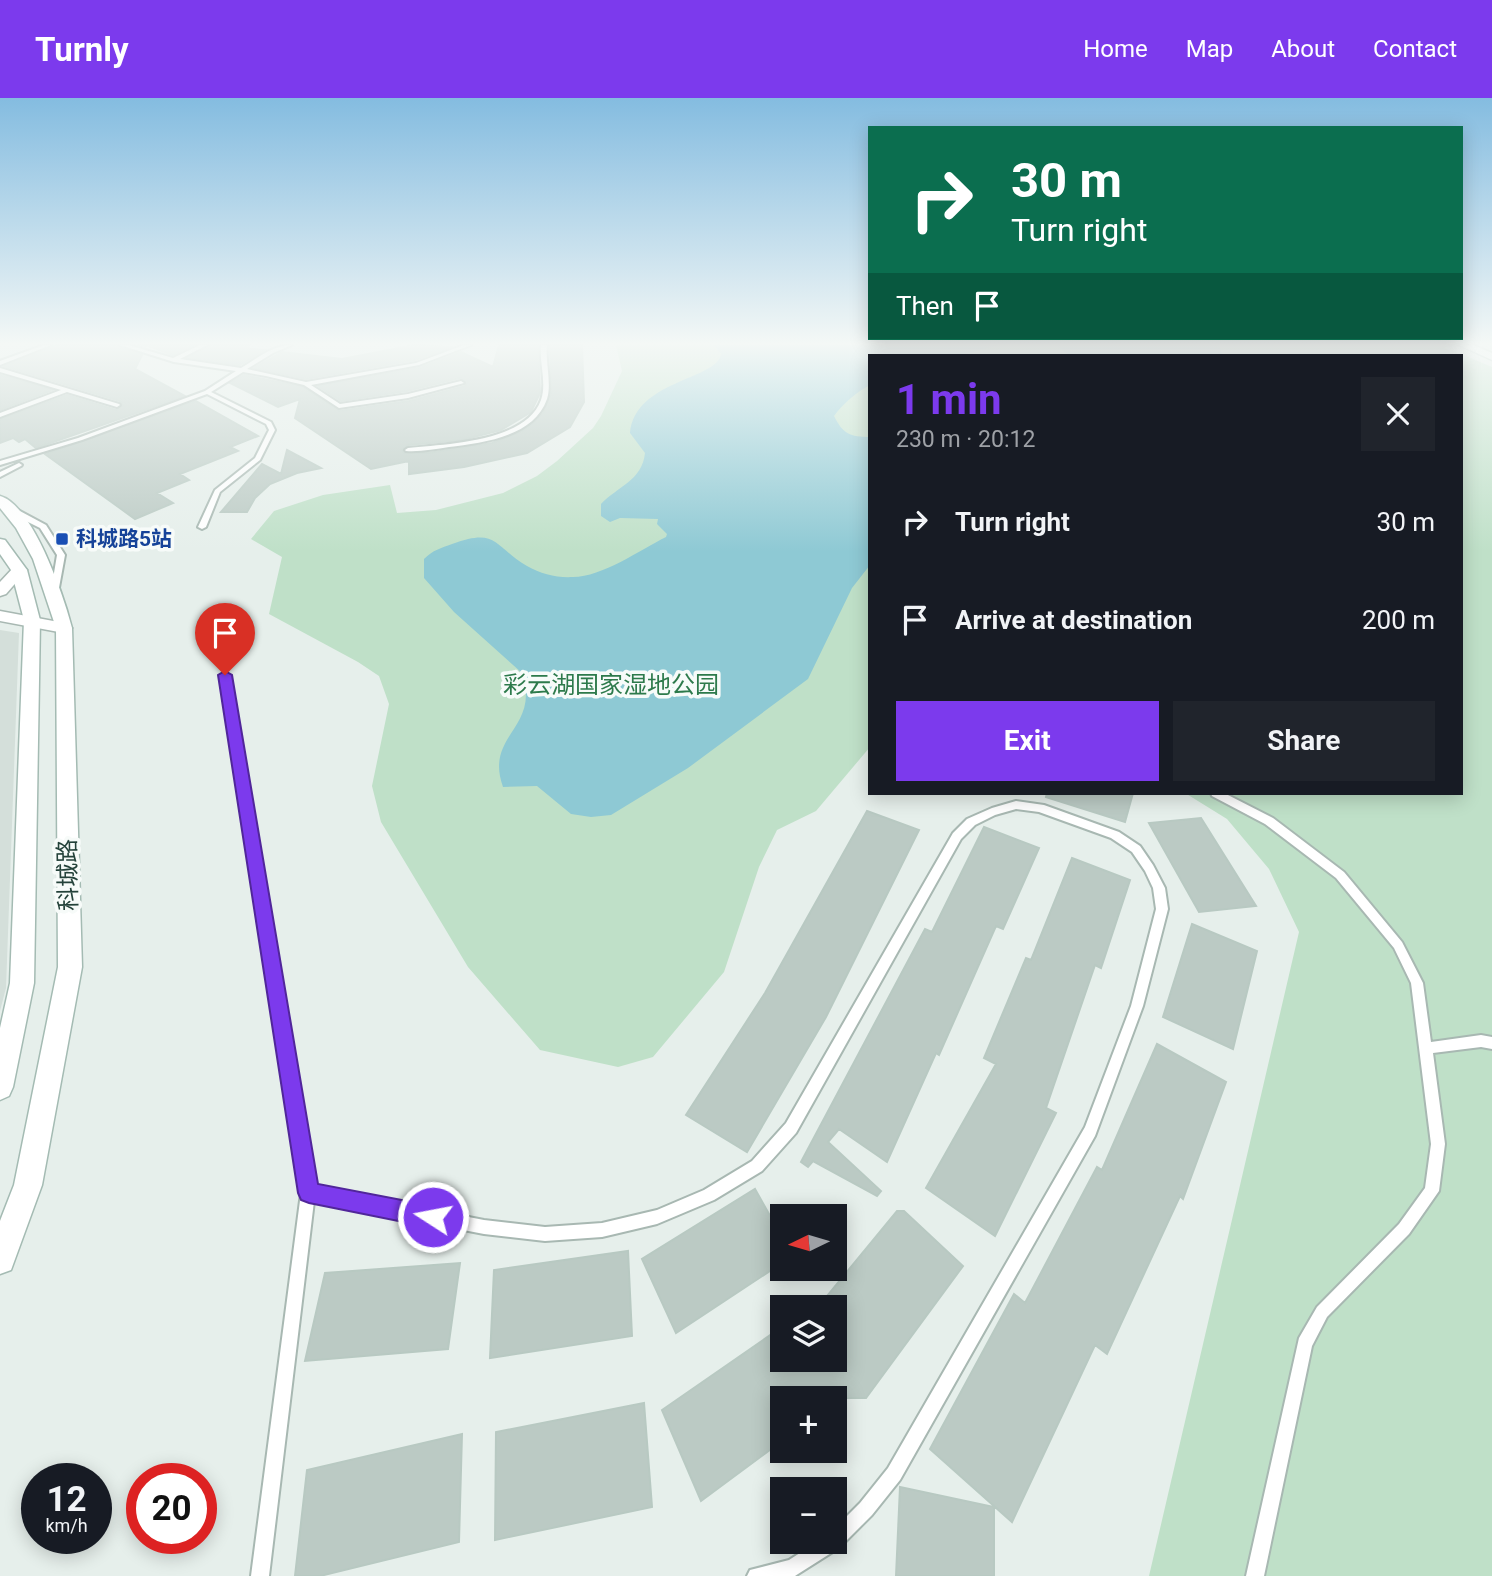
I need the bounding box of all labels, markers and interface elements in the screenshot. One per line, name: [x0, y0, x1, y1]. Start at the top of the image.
text: Turnly: [35, 30, 129, 69]
text: Home: [1083, 35, 1148, 63]
text: Map: [1186, 35, 1233, 63]
text: About: [1271, 35, 1335, 63]
text: Contact: [1373, 35, 1457, 63]
text: 30 m: [1011, 152, 1122, 209]
icon: right: [896, 154, 987, 245]
text: Turn right: [1011, 211, 1147, 249]
icon: arrive: [968, 287, 1006, 325]
text: Then: [896, 291, 954, 321]
text: 1 min: [896, 375, 1002, 424]
button: close: [1361, 377, 1435, 451]
text: 230 m · 20:12: [896, 426, 1035, 453]
icon: right: [896, 503, 934, 541]
text: Turn right: [955, 507, 1070, 537]
text: 30 m: [1377, 507, 1435, 537]
place label: 科城路5站: [76, 527, 172, 551]
marker: 科城路5站: [54, 531, 70, 547]
icon: arrive: [896, 601, 934, 639]
pin: [195, 603, 255, 675]
text: Arrive at destination: [955, 605, 1192, 635]
text: 200 m: [1362, 605, 1435, 635]
icon: arrive: [206, 614, 244, 652]
park label: 彩云湖国家湿地公园: [503, 671, 719, 699]
button: Exit: [896, 701, 1159, 781]
button: Share: [1173, 701, 1435, 781]
street label: 科城路: [53, 839, 83, 911]
position arrow: [396, 1180, 470, 1254]
north arrow: [770, 1204, 847, 1281]
map controls: [770, 1204, 847, 1554]
button: layers: [770, 1295, 847, 1372]
button: +: [770, 1386, 847, 1463]
speed limit sign: 20: [126, 1463, 217, 1554]
button: −: [770, 1477, 847, 1554]
text: 12: [46, 1479, 87, 1520]
text: km/h: [45, 1515, 88, 1536]

